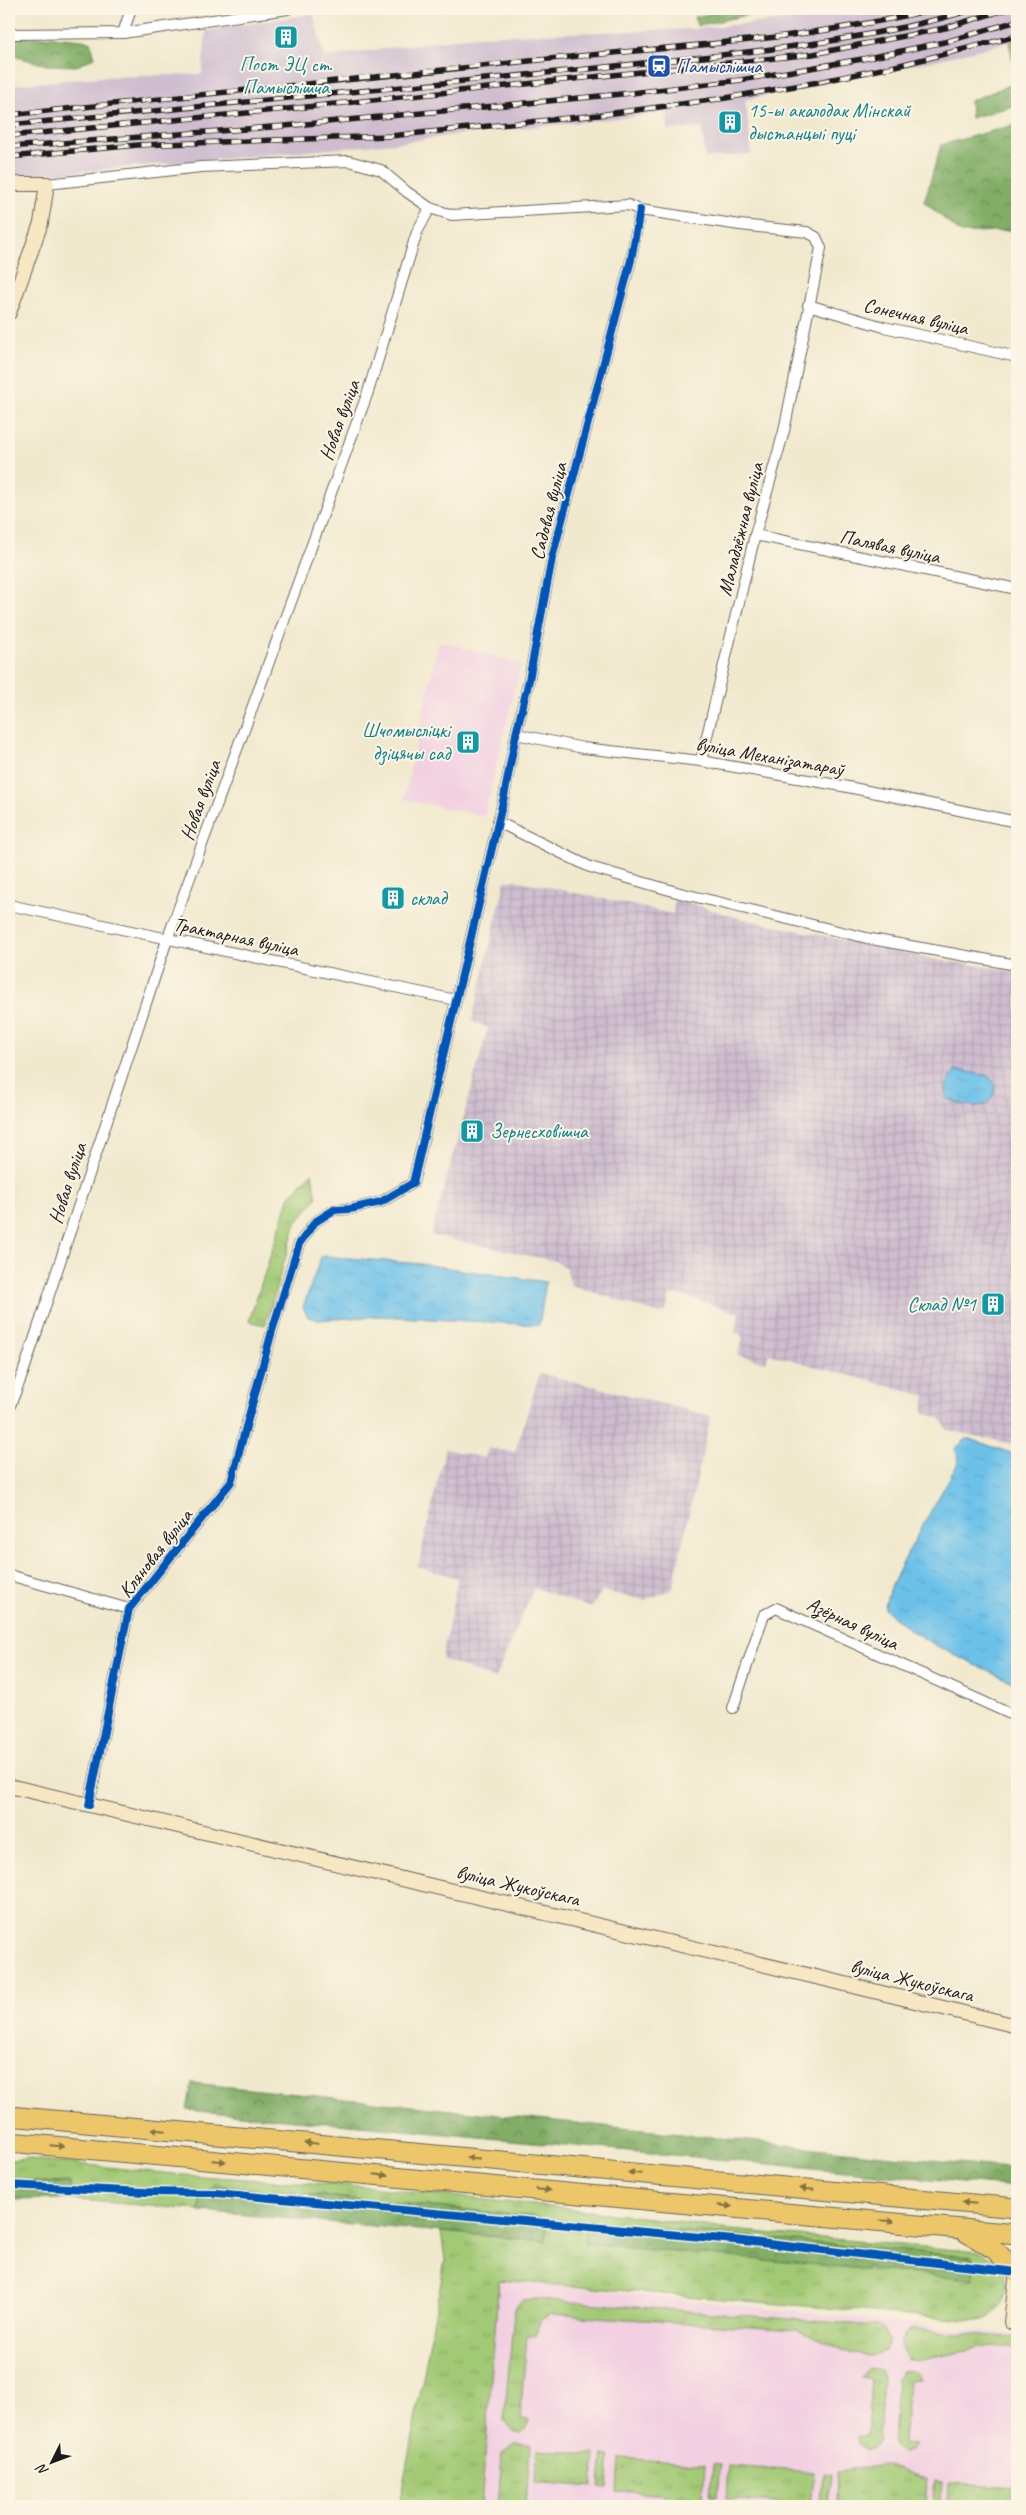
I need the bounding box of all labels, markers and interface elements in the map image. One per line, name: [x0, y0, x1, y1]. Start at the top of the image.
building icon: Пост ЭЦ ст. Памыслішча: [273, 24, 299, 50]
place label: Пост ЭЦ ст. Памыслішча: [240, 52, 332, 100]
station icon: Памыслішча: [646, 53, 672, 79]
place label: Памыслішча: [676, 54, 763, 79]
place label: 15-ы акалодак Мінскай дыстанцыі пуці: [748, 98, 912, 146]
building icon: 15-ы акалодак Мінскай дыстанцыі пуці: [717, 109, 743, 135]
street label: Сонечная вуліца: [861, 292, 972, 341]
street label: Новая вуліца: [313, 375, 366, 464]
street label: Садовая вуліца: [524, 459, 573, 562]
street label: Маладзёжная вуліца: [712, 459, 769, 598]
street label: Палявая вуліца: [838, 524, 943, 570]
place label: Шчомысліцкі дзіцячы сад: [362, 718, 452, 766]
building icon: Шчомысліцкі дзіцячы сад: [455, 729, 481, 755]
street label: вуліца Механізатараў: [694, 731, 848, 783]
street label: Новая вуліца: [174, 755, 227, 844]
building icon: склад: [380, 885, 406, 911]
place label: склад: [410, 886, 449, 911]
street label: Трактарная вуліца: [171, 911, 302, 962]
building icon: Зернесховішча: [459, 1118, 485, 1144]
place label: Зернесховішча: [490, 1119, 589, 1144]
street label: Новая вуліца: [43, 1138, 93, 1227]
building icon: Склад №1: [980, 1291, 1006, 1317]
place label: Склад №1: [907, 1292, 977, 1317]
street label: Кляновая вуліца: [113, 1503, 199, 1603]
street label: Азёрная вуліца: [803, 1591, 904, 1657]
street label: вуліца Жукоўскага: [454, 1859, 584, 1912]
street label: вуліца Жукоўскага: [848, 1953, 978, 2008]
one-way arrow: [150, 2125, 166, 2133]
one-way arrow: [303, 2139, 319, 2147]
one-way arrow: [50, 2142, 66, 2150]
one-way arrow: [465, 2154, 481, 2162]
one-way arrow: [211, 2157, 227, 2165]
one-way arrow: [626, 2169, 642, 2177]
one-way arrow: [373, 2171, 389, 2179]
one-way arrow: [799, 2184, 815, 2192]
one-way arrow: [535, 2186, 551, 2194]
one-way arrow: [960, 2199, 976, 2207]
one-way arrow: [717, 2203, 733, 2211]
one-way arrow: [879, 2218, 895, 2226]
north arrow: [28, 2438, 78, 2488]
text: N: [32, 2460, 52, 2479]

